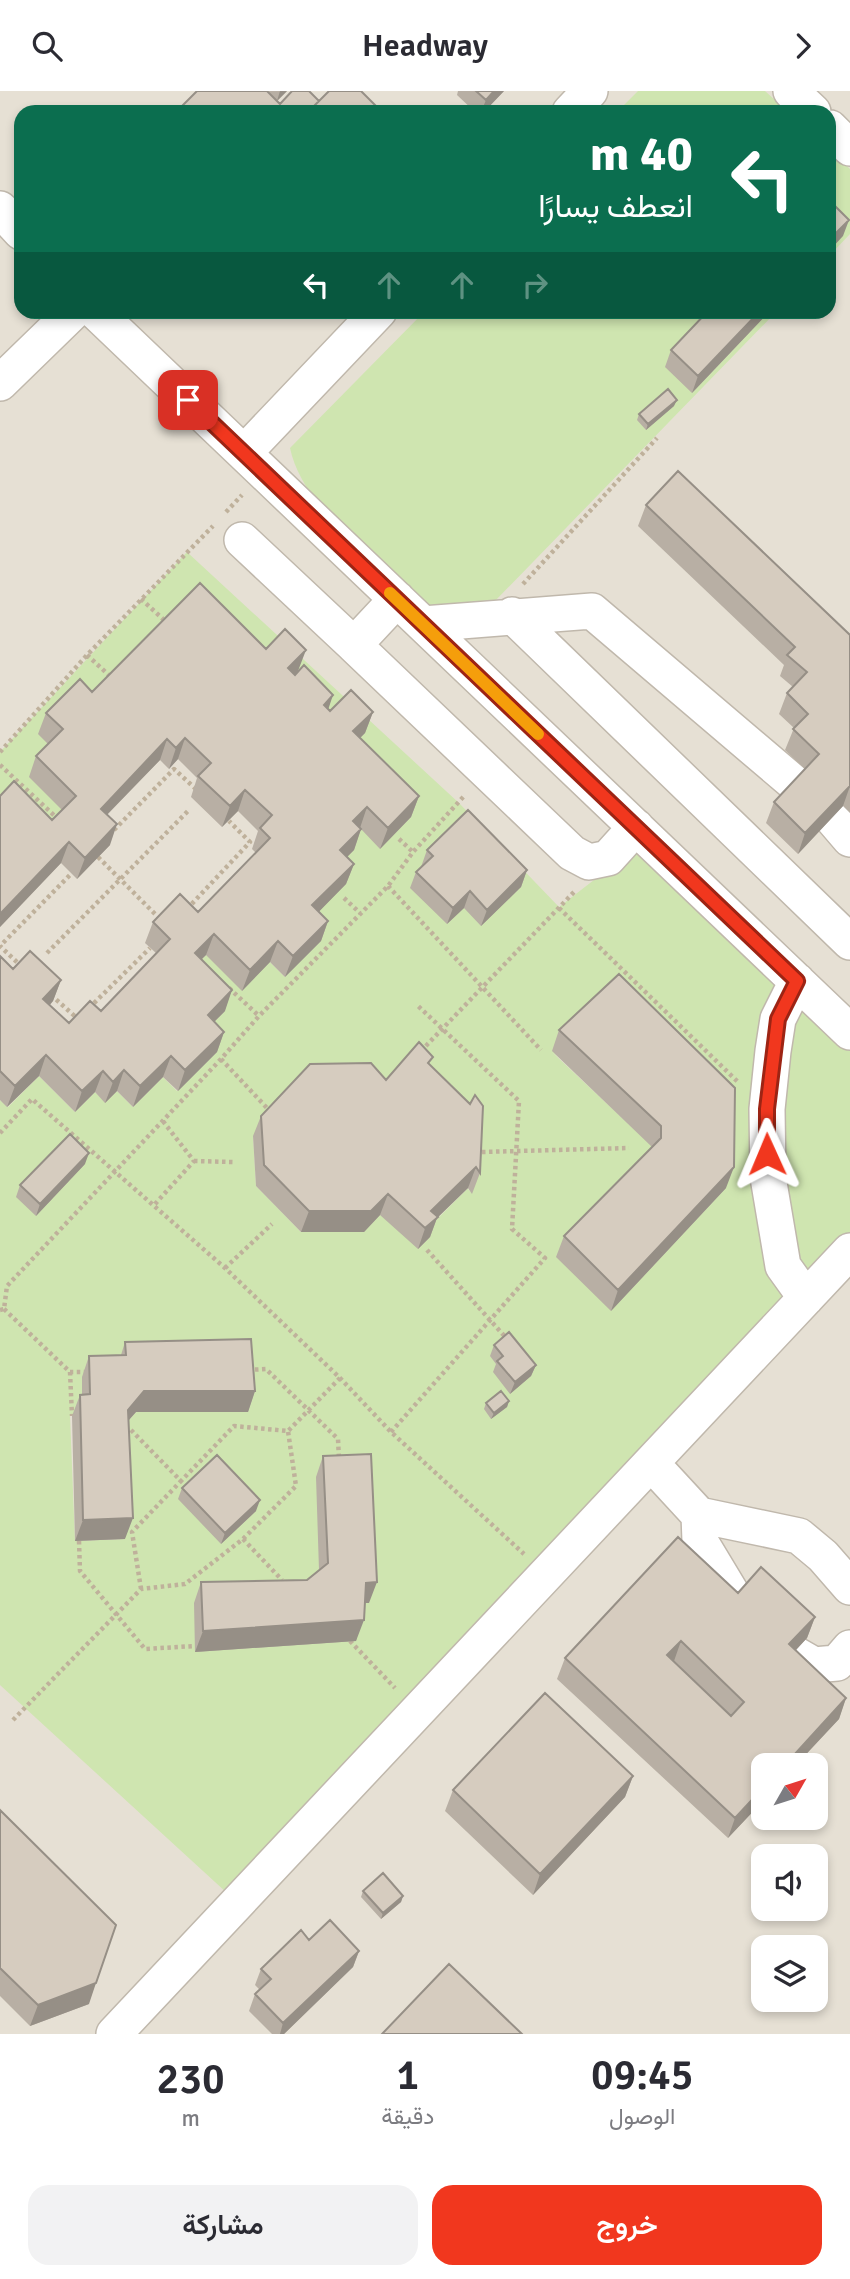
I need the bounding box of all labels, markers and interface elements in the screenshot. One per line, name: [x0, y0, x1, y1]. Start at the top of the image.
text: Headway: [362, 26, 488, 65]
icon: search: [28, 27, 66, 65]
icon: forward: [784, 27, 822, 65]
text: 40 m: [590, 124, 693, 184]
icon: left: [717, 133, 808, 224]
text: انعطف يسارًا: [538, 187, 693, 226]
icon: left: [297, 266, 335, 304]
icon: ahead: [370, 266, 408, 304]
icon: ahead: [443, 266, 481, 304]
icon: right: [516, 266, 554, 304]
pin: [158, 370, 218, 430]
icon: arrive: [169, 381, 207, 419]
position arrow: [730, 1117, 804, 1191]
north arrow: [751, 1753, 828, 1831]
map controls: [751, 1753, 828, 2012]
button: sound: [751, 1844, 828, 1921]
button: layers: [751, 1935, 828, 2012]
text: 1: [396, 2050, 419, 2101]
text: 09:45: [591, 2050, 693, 2101]
text: 230: [157, 2054, 225, 2105]
text: دقيقة: [381, 2102, 434, 2131]
text: الوصول: [609, 2102, 675, 2131]
text: m: [181, 2104, 200, 2133]
button: مشاركة: [28, 2185, 418, 2265]
button: خروج: [432, 2185, 822, 2265]

